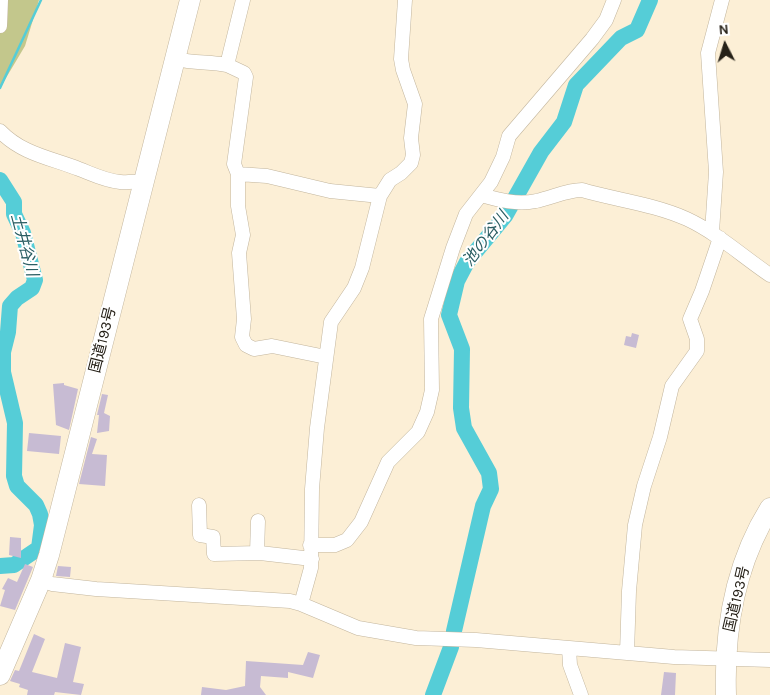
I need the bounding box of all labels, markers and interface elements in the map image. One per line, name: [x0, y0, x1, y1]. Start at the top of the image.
north arrow: [700, 20, 750, 70]
text: N: [718, 21, 729, 38]
water label: 池の谷川: [459, 208, 513, 270]
water label: 土井谷川: [6, 212, 42, 278]
street label: 国道193号: [86, 305, 120, 375]
street label: 国道193号: [721, 564, 753, 634]

